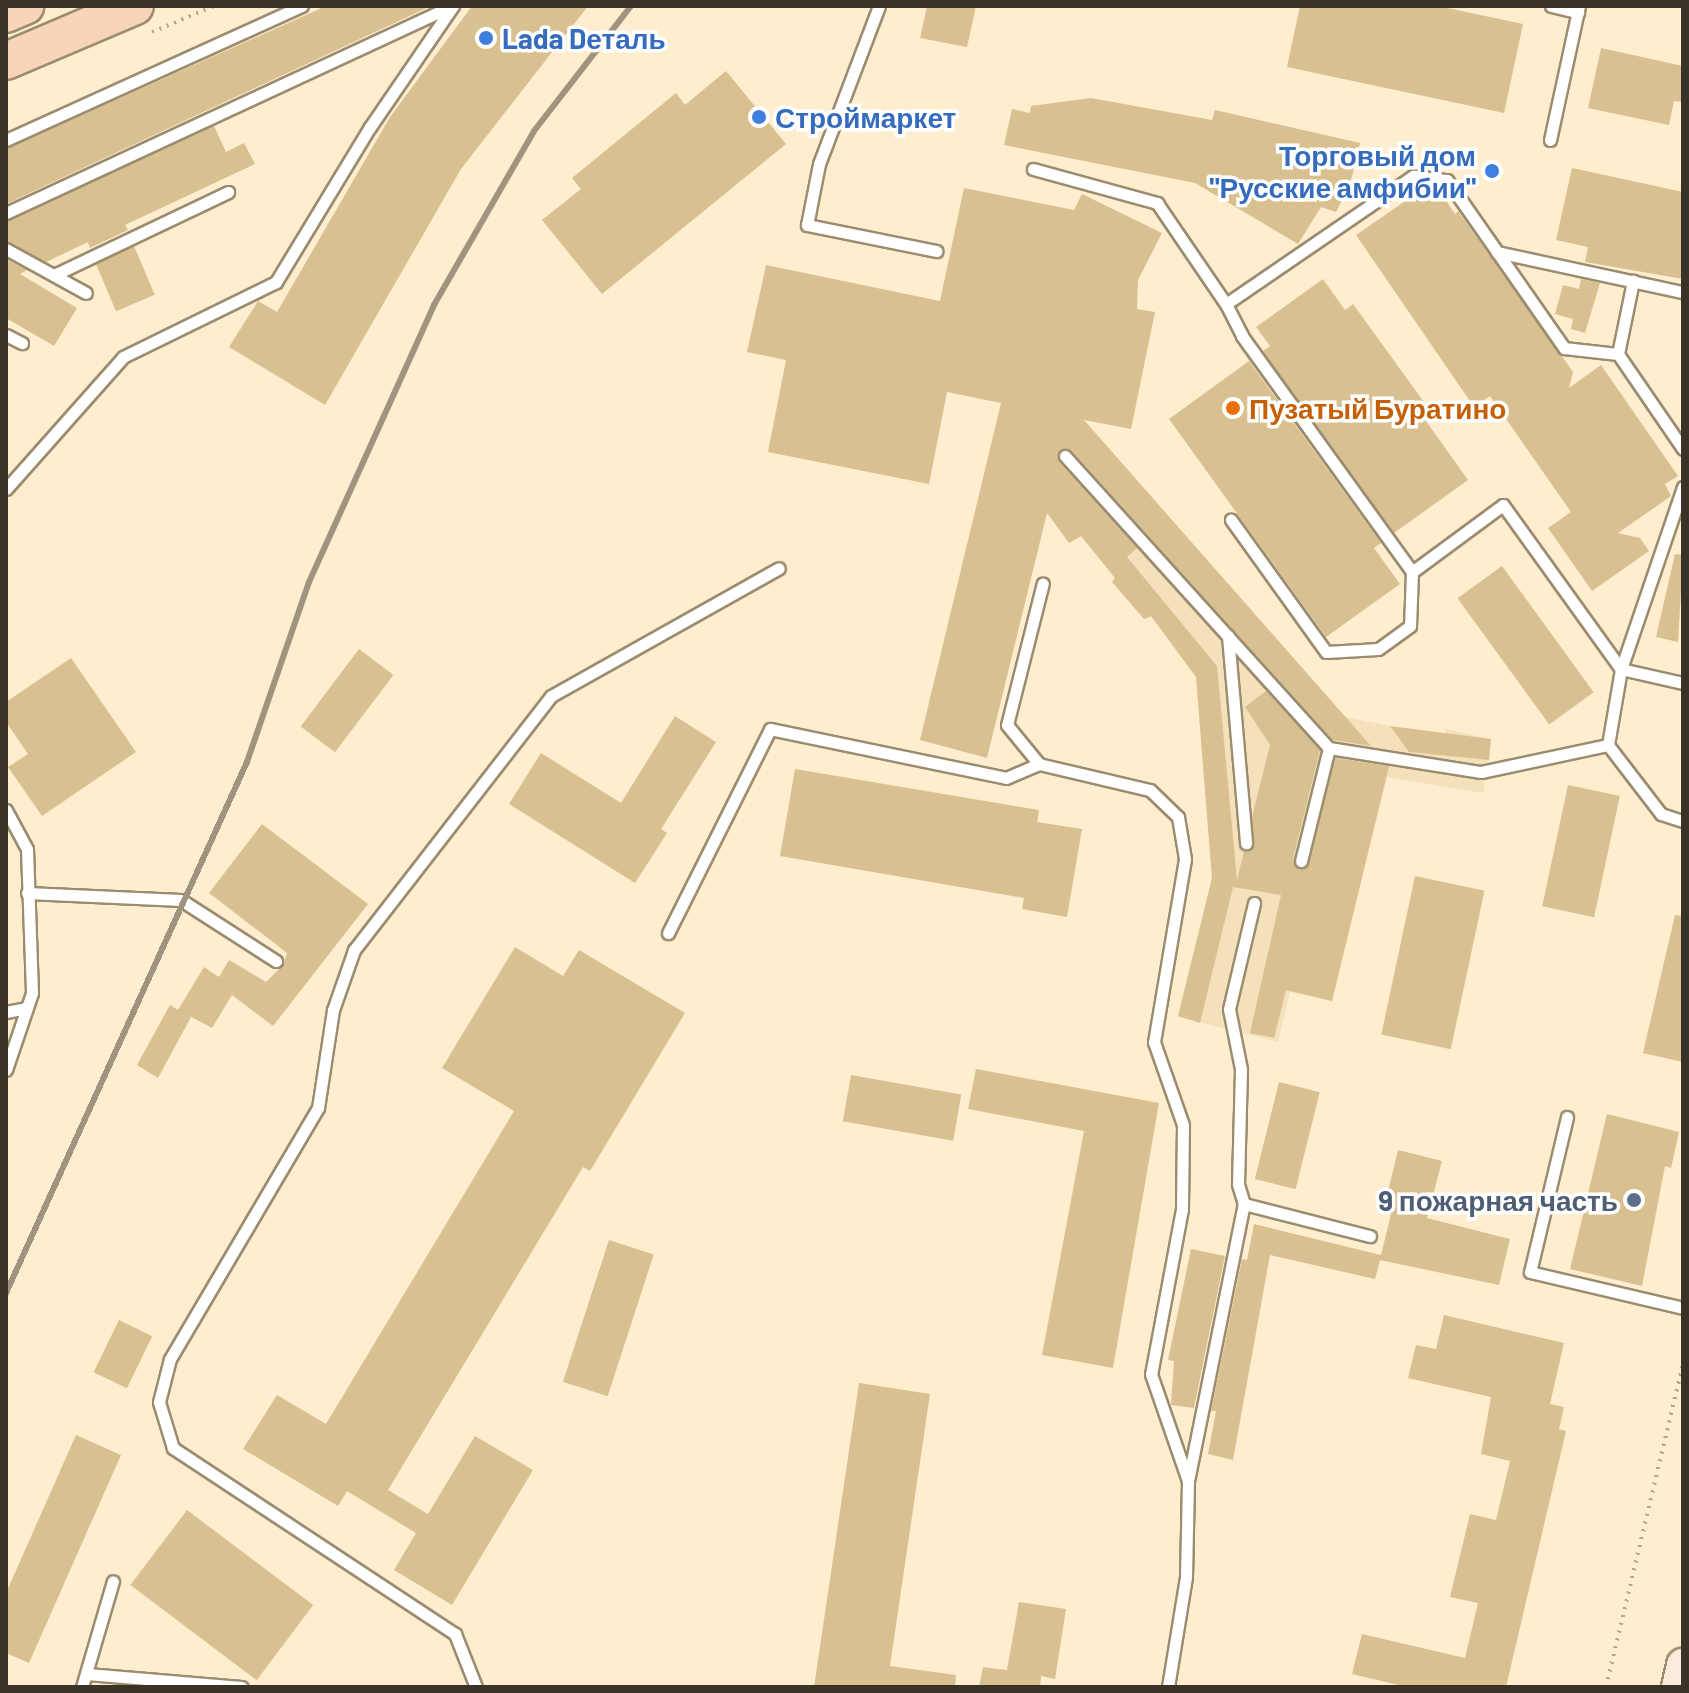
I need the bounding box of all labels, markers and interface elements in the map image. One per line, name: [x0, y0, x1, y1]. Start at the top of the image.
place label: Lada Dеталь: [502, 21, 666, 55]
marker: Lada Dеталь: [477, 29, 495, 47]
place label: Строймаркет: [775, 100, 956, 134]
marker: Строймаркет: [750, 108, 768, 126]
place label: Торговый дом "Русские амфибии": [1209, 138, 1476, 204]
marker: Торговый дом "Русские амфибии": [1483, 162, 1501, 180]
place label: Пузатый Буратино: [1249, 391, 1506, 425]
marker: Пузатый Буратино: [1224, 399, 1242, 417]
place label: 9 пожарная часть: [1378, 1183, 1618, 1217]
marker: 9 пожарная часть: [1625, 1191, 1643, 1209]

